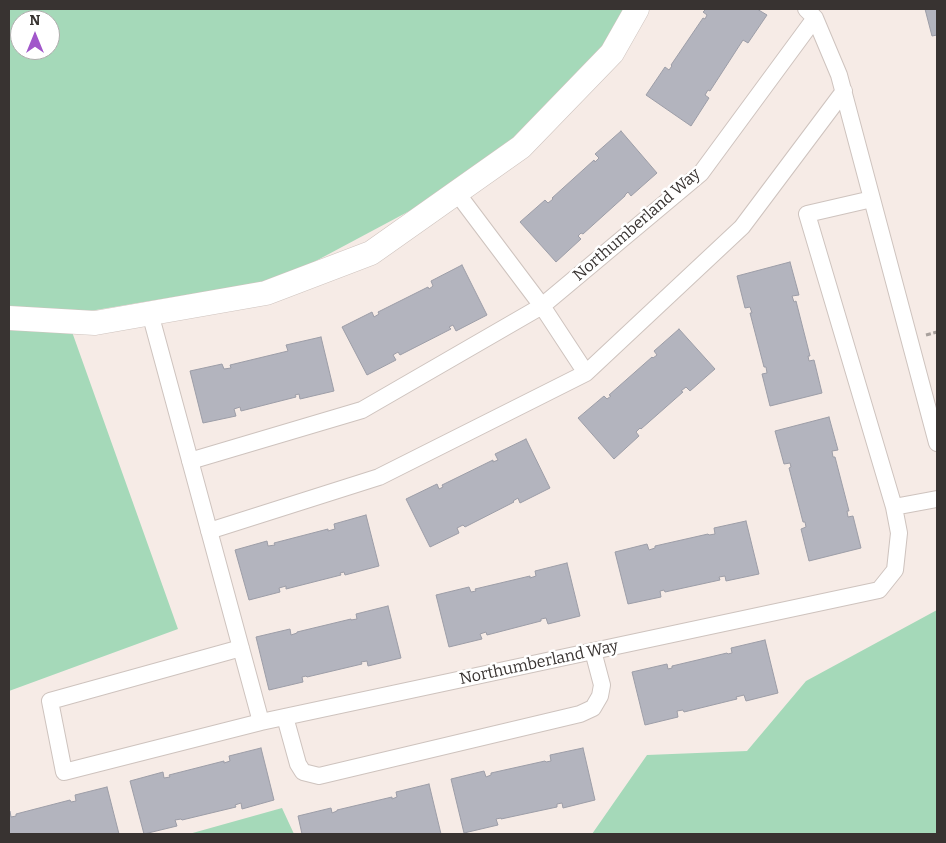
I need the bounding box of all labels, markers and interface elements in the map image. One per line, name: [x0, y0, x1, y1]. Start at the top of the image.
north arrow: [10, 10, 60, 60]
text: N: [30, 12, 40, 29]
street label: Northumberland Way: [570, 165, 704, 285]
street label: Northumberland Way: [458, 637, 620, 689]

